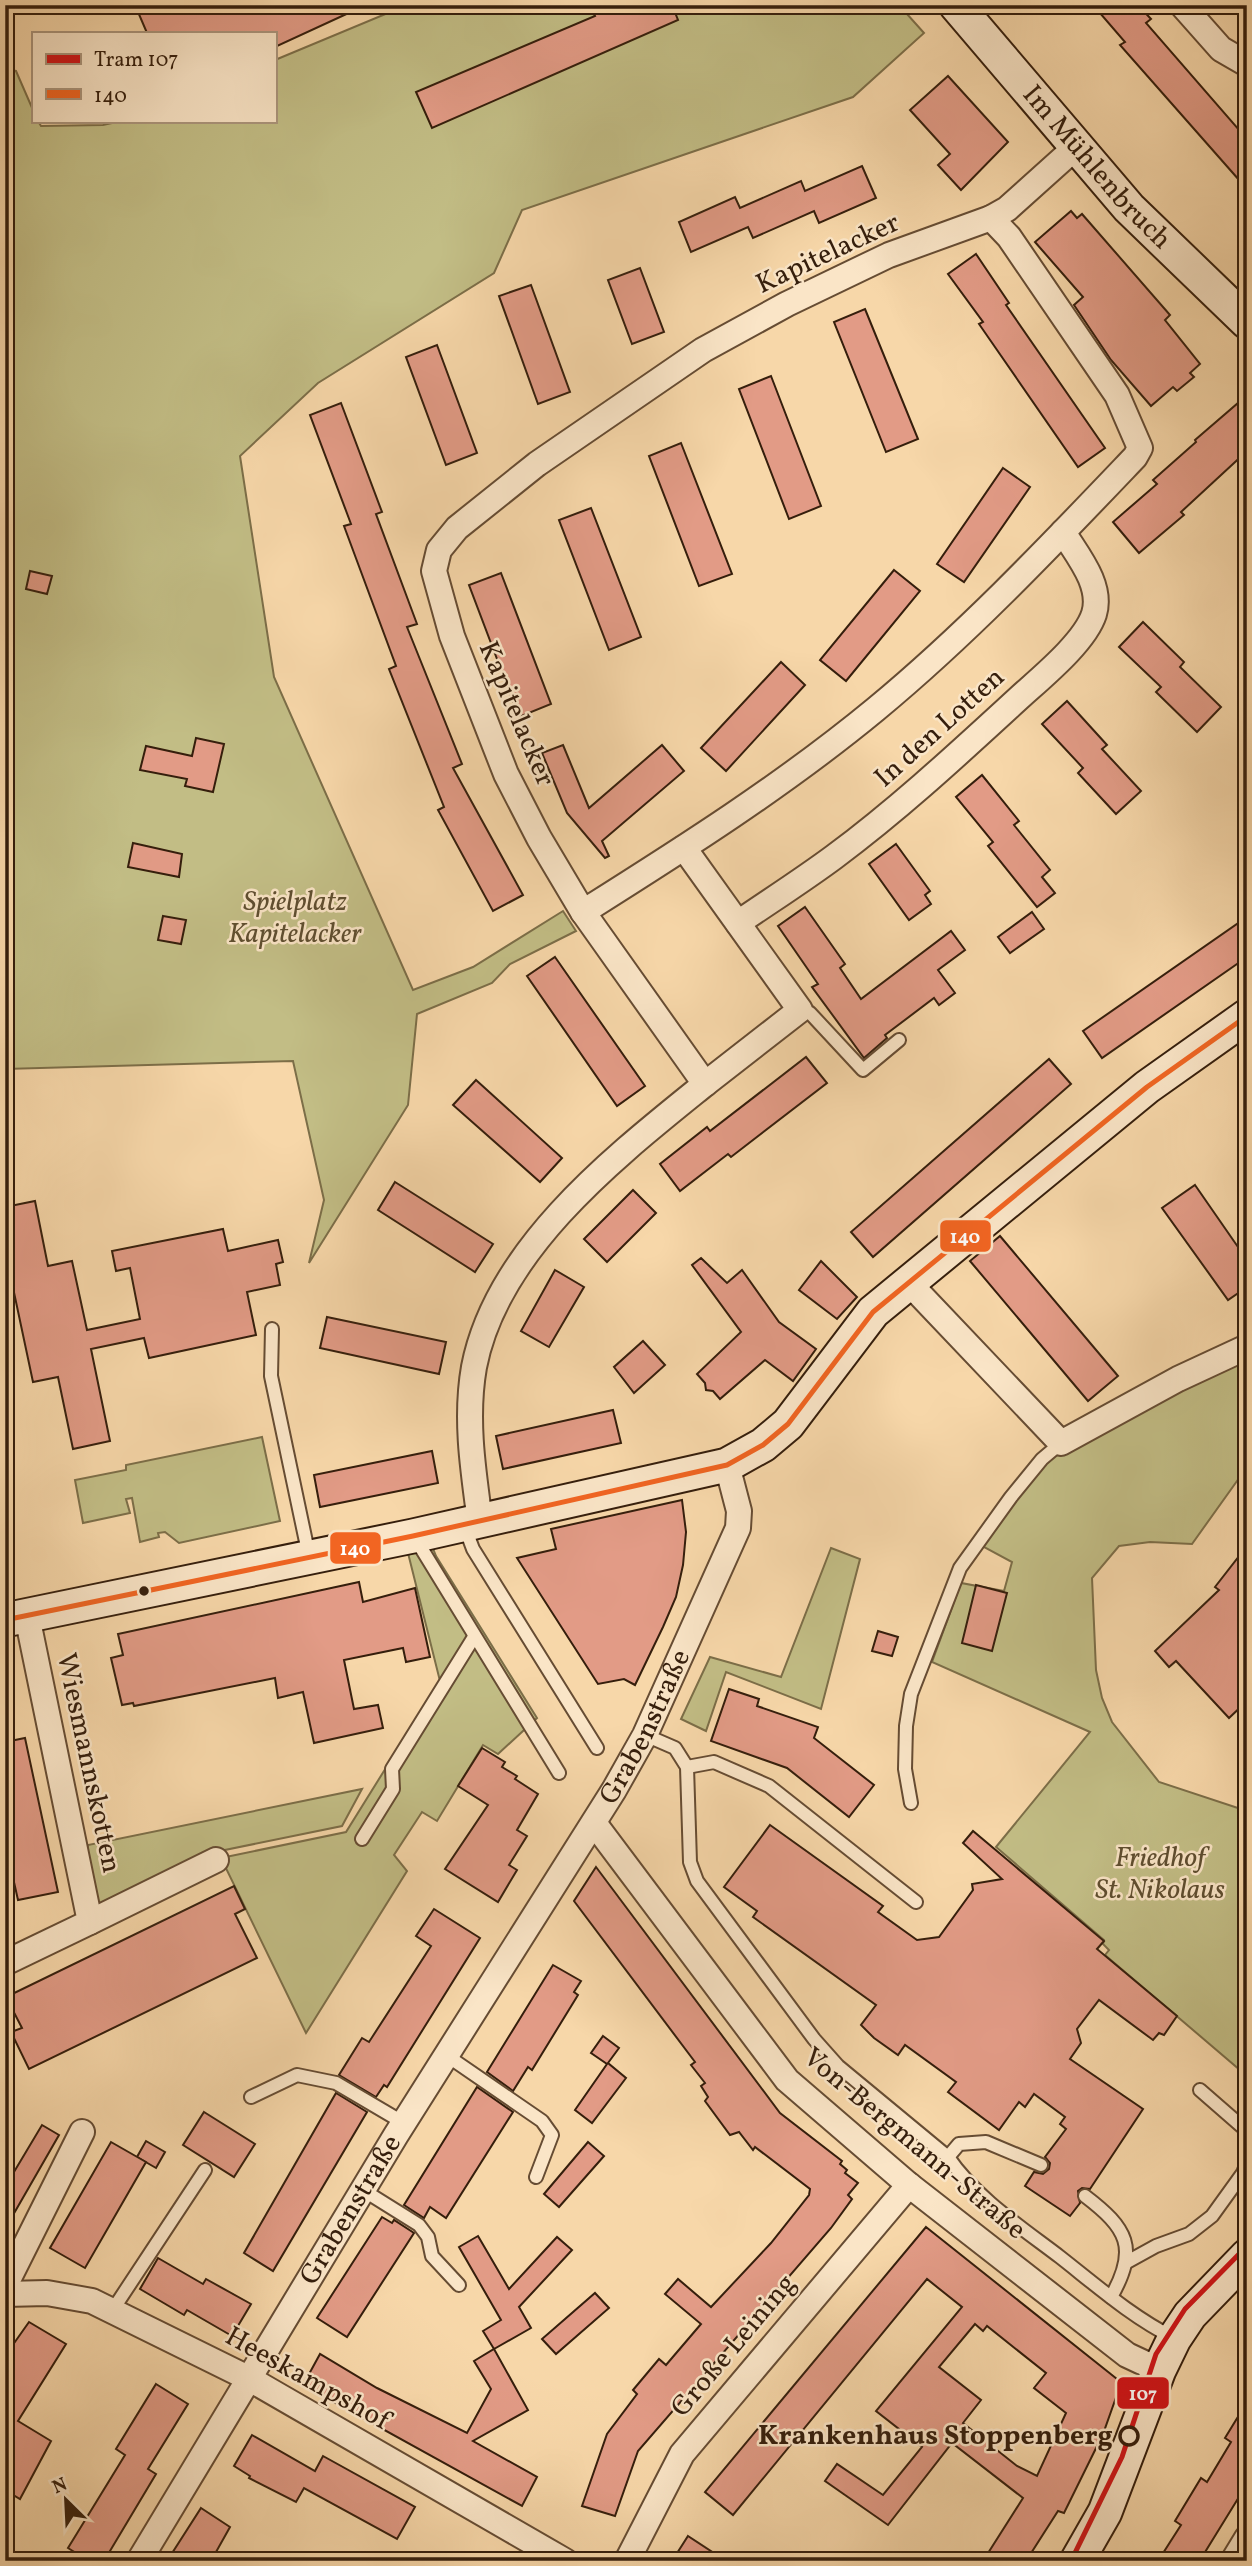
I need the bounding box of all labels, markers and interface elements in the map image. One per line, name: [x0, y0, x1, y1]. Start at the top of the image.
legend: [32, 32, 276, 122]
text: Tram 107: [94, 46, 178, 75]
street label: Im Mühlenbruch: [1013, 77, 1180, 258]
text: 140: [94, 82, 127, 111]
street label: Kapitelacker: [750, 204, 906, 304]
street label: Kapitelacker: [468, 635, 564, 793]
street label: In den Lotten: [866, 659, 1014, 797]
park label: Spielplatz Kapitelacker: [228, 883, 362, 954]
line badge: 140: [939, 1219, 992, 1253]
text: 140: [950, 1225, 981, 1251]
line badge: 140: [329, 1531, 382, 1565]
text: 140: [340, 1537, 371, 1563]
unlabelled marker: [137, 1584, 151, 1598]
street label: Grabenstraße: [590, 1643, 700, 1812]
street label: Wiesmannskotten: [46, 1649, 130, 1877]
park label: Friedhof St. Nikolaus: [1095, 1839, 1225, 1910]
street label: Von-Bergmann-Straße: [794, 2039, 1034, 2249]
street label: Grabenstraße: [290, 2128, 411, 2292]
street label: Große Leining: [662, 2266, 806, 2426]
street label: Heeskampshof: [218, 2318, 399, 2442]
line badge: 107: [1116, 2376, 1170, 2410]
text: 107: [1129, 2382, 1157, 2408]
place label: Krankenhaus Stoppenberg: [758, 2417, 1113, 2456]
marker: Krankenhaus Stoppenberg: [1119, 2426, 1139, 2446]
north arrow: [32, 2464, 102, 2534]
text: N: [48, 2472, 72, 2501]

